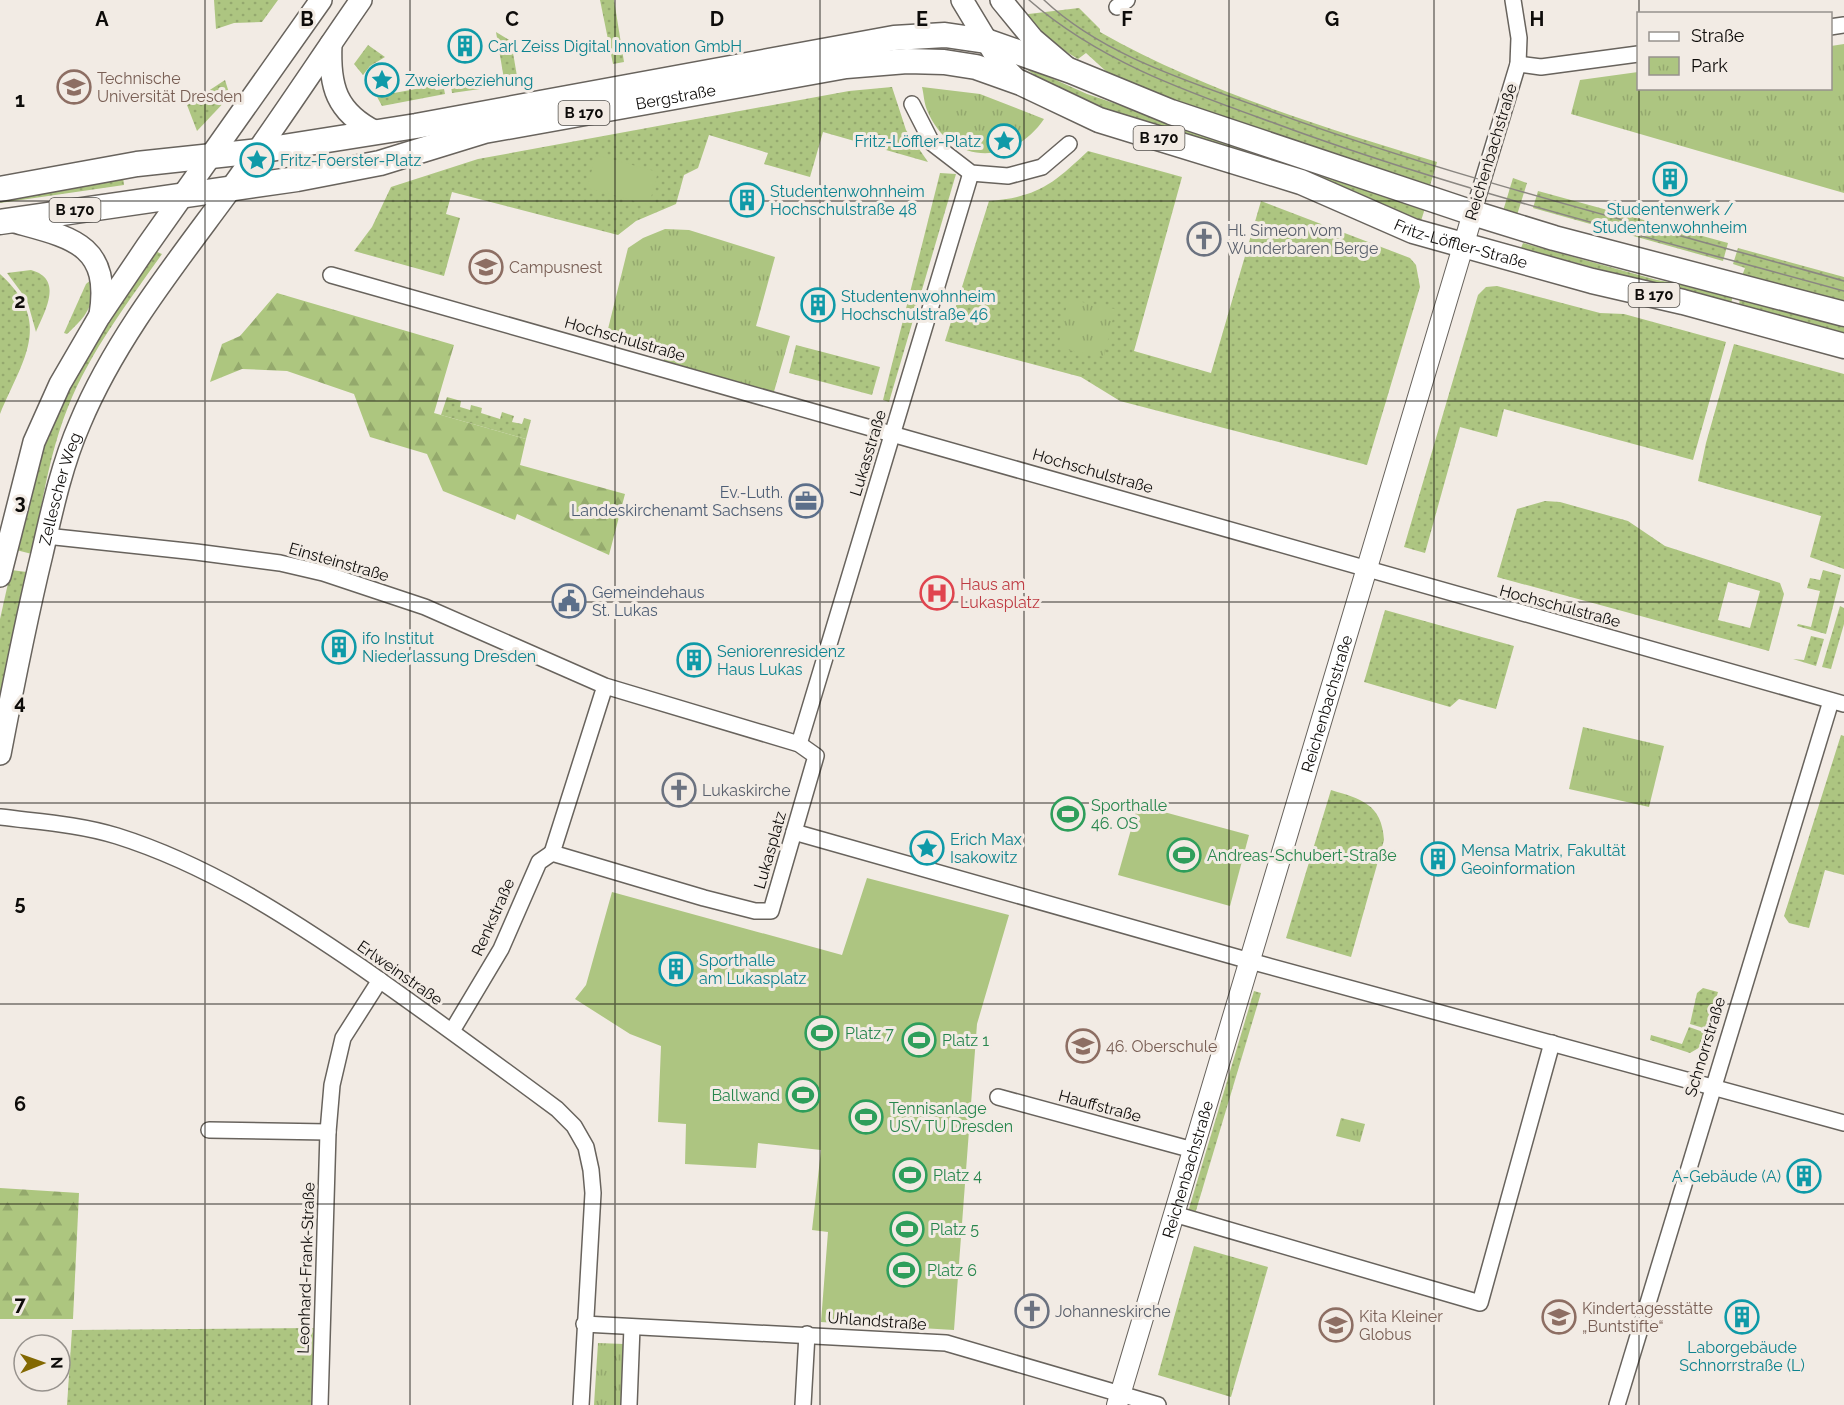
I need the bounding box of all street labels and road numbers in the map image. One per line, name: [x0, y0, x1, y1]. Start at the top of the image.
street label: Bergstraße: [634, 80, 717, 113]
street label: Reichenbachstraße: [1461, 81, 1521, 223]
road number: B 170: [558, 101, 610, 125]
road number: B 170: [1134, 126, 1184, 150]
road number: B 170: [50, 198, 100, 222]
street label: Fritz-Löffler-Straße: [1391, 214, 1530, 272]
road number: B 170: [1628, 283, 1680, 307]
street label: Hochschulstraße: [562, 313, 688, 365]
street label: Lukasstraße: [846, 408, 890, 498]
street label: Zellescher Weg: [35, 429, 85, 547]
street label: Hochschulstraße: [1030, 445, 1156, 497]
street label: Einsteinstraße: [287, 539, 391, 585]
street label: Hochschulstraße: [1497, 581, 1623, 631]
street label: Reichenbachstraße: [1297, 633, 1356, 775]
street label: Lukasplatz: [750, 809, 790, 891]
street label: Renkstraße: [467, 875, 519, 959]
street label: Erlweinstraße: [354, 937, 446, 1009]
street label: Schnorrstraße: [1681, 995, 1729, 1099]
street label: Hauffstraße: [1057, 1086, 1143, 1126]
street label: Reichenbachstraße: [1158, 1098, 1217, 1240]
street label: Leonhard-Frank-Straße: [294, 1182, 318, 1354]
street label: Uhlandstraße: [827, 1308, 927, 1334]

